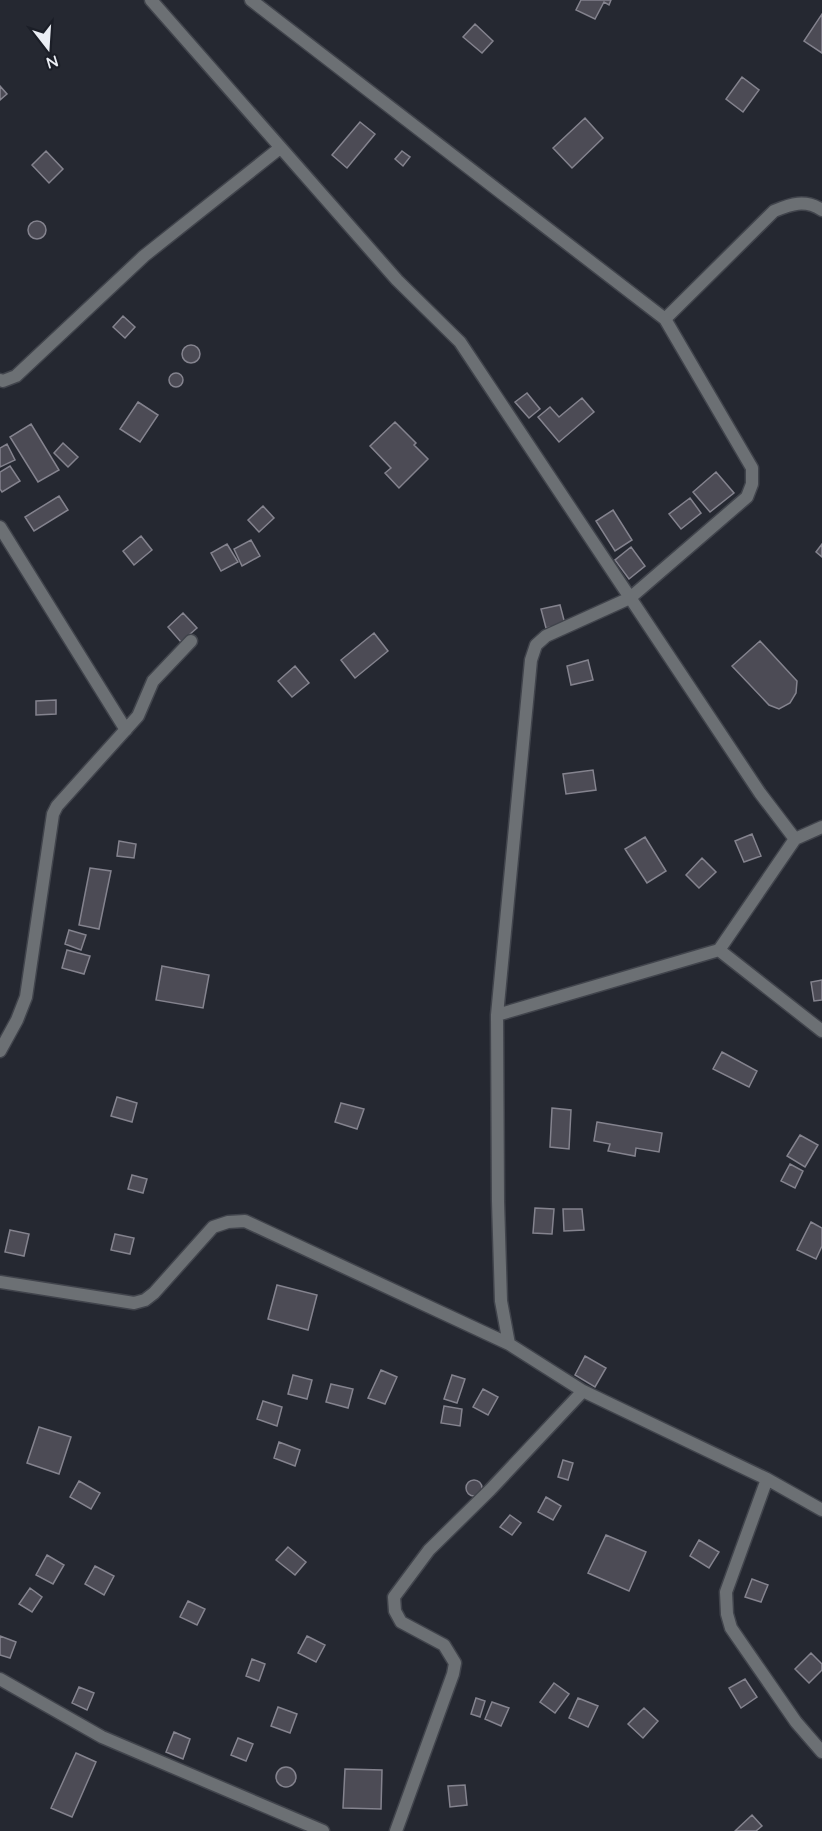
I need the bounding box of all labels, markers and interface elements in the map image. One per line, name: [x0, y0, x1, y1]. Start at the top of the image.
north arrow: [18, 18, 78, 78]
text: N: [44, 51, 61, 74]

